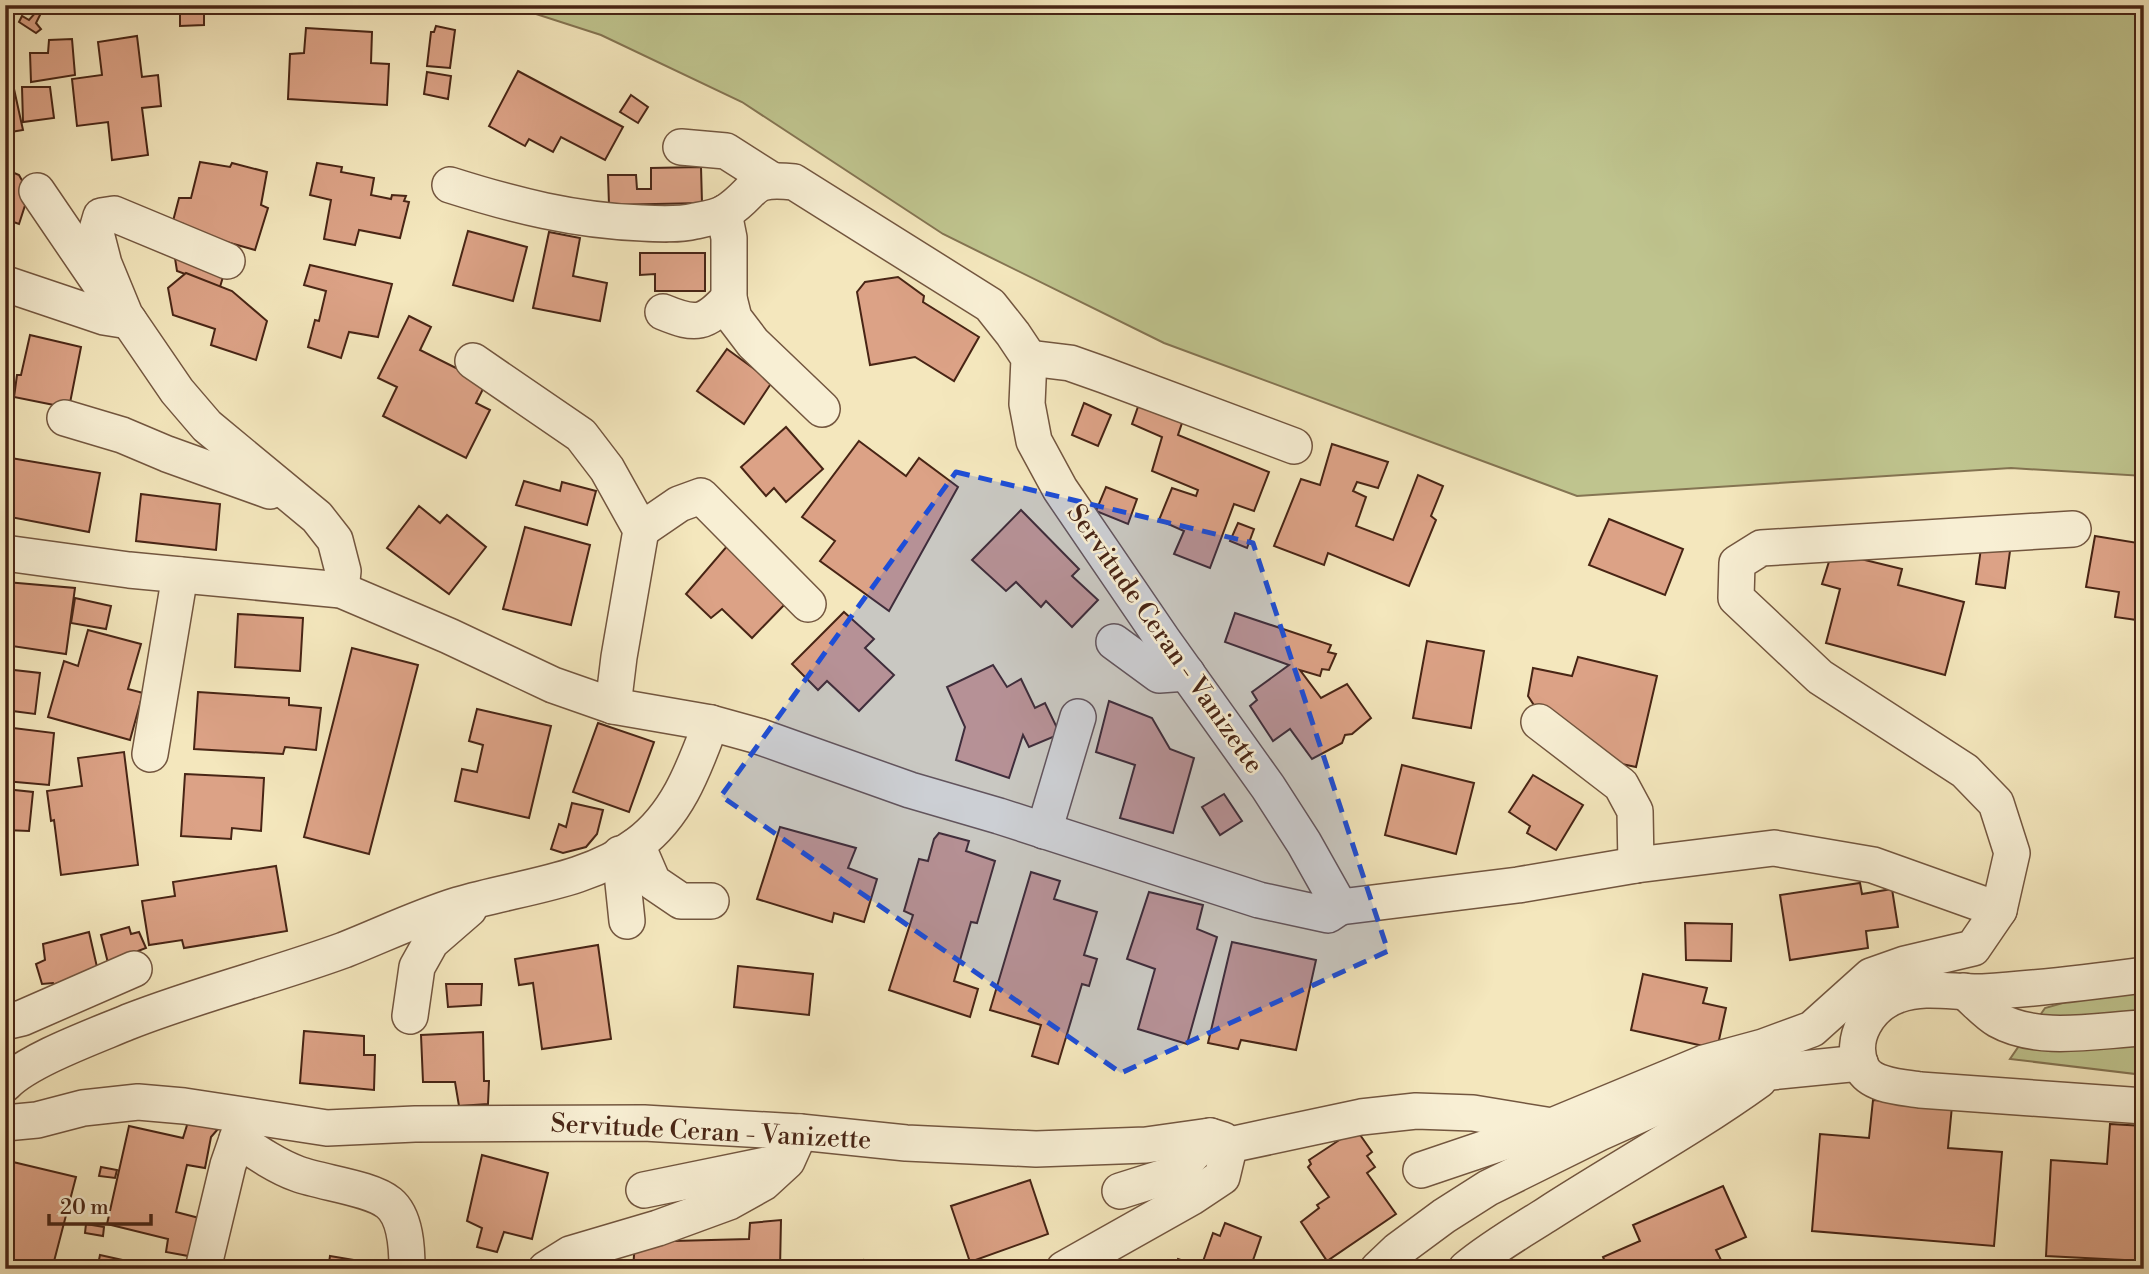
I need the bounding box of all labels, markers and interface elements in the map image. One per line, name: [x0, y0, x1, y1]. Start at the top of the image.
street label: Servitude Ceran - Vanizette: [1060, 498, 1270, 780]
street label: Servitude Ceran - Vanizette: [550, 1108, 872, 1156]
scale bar: [49, 1183, 150, 1227]
text: 20 m: [60, 1195, 109, 1221]

